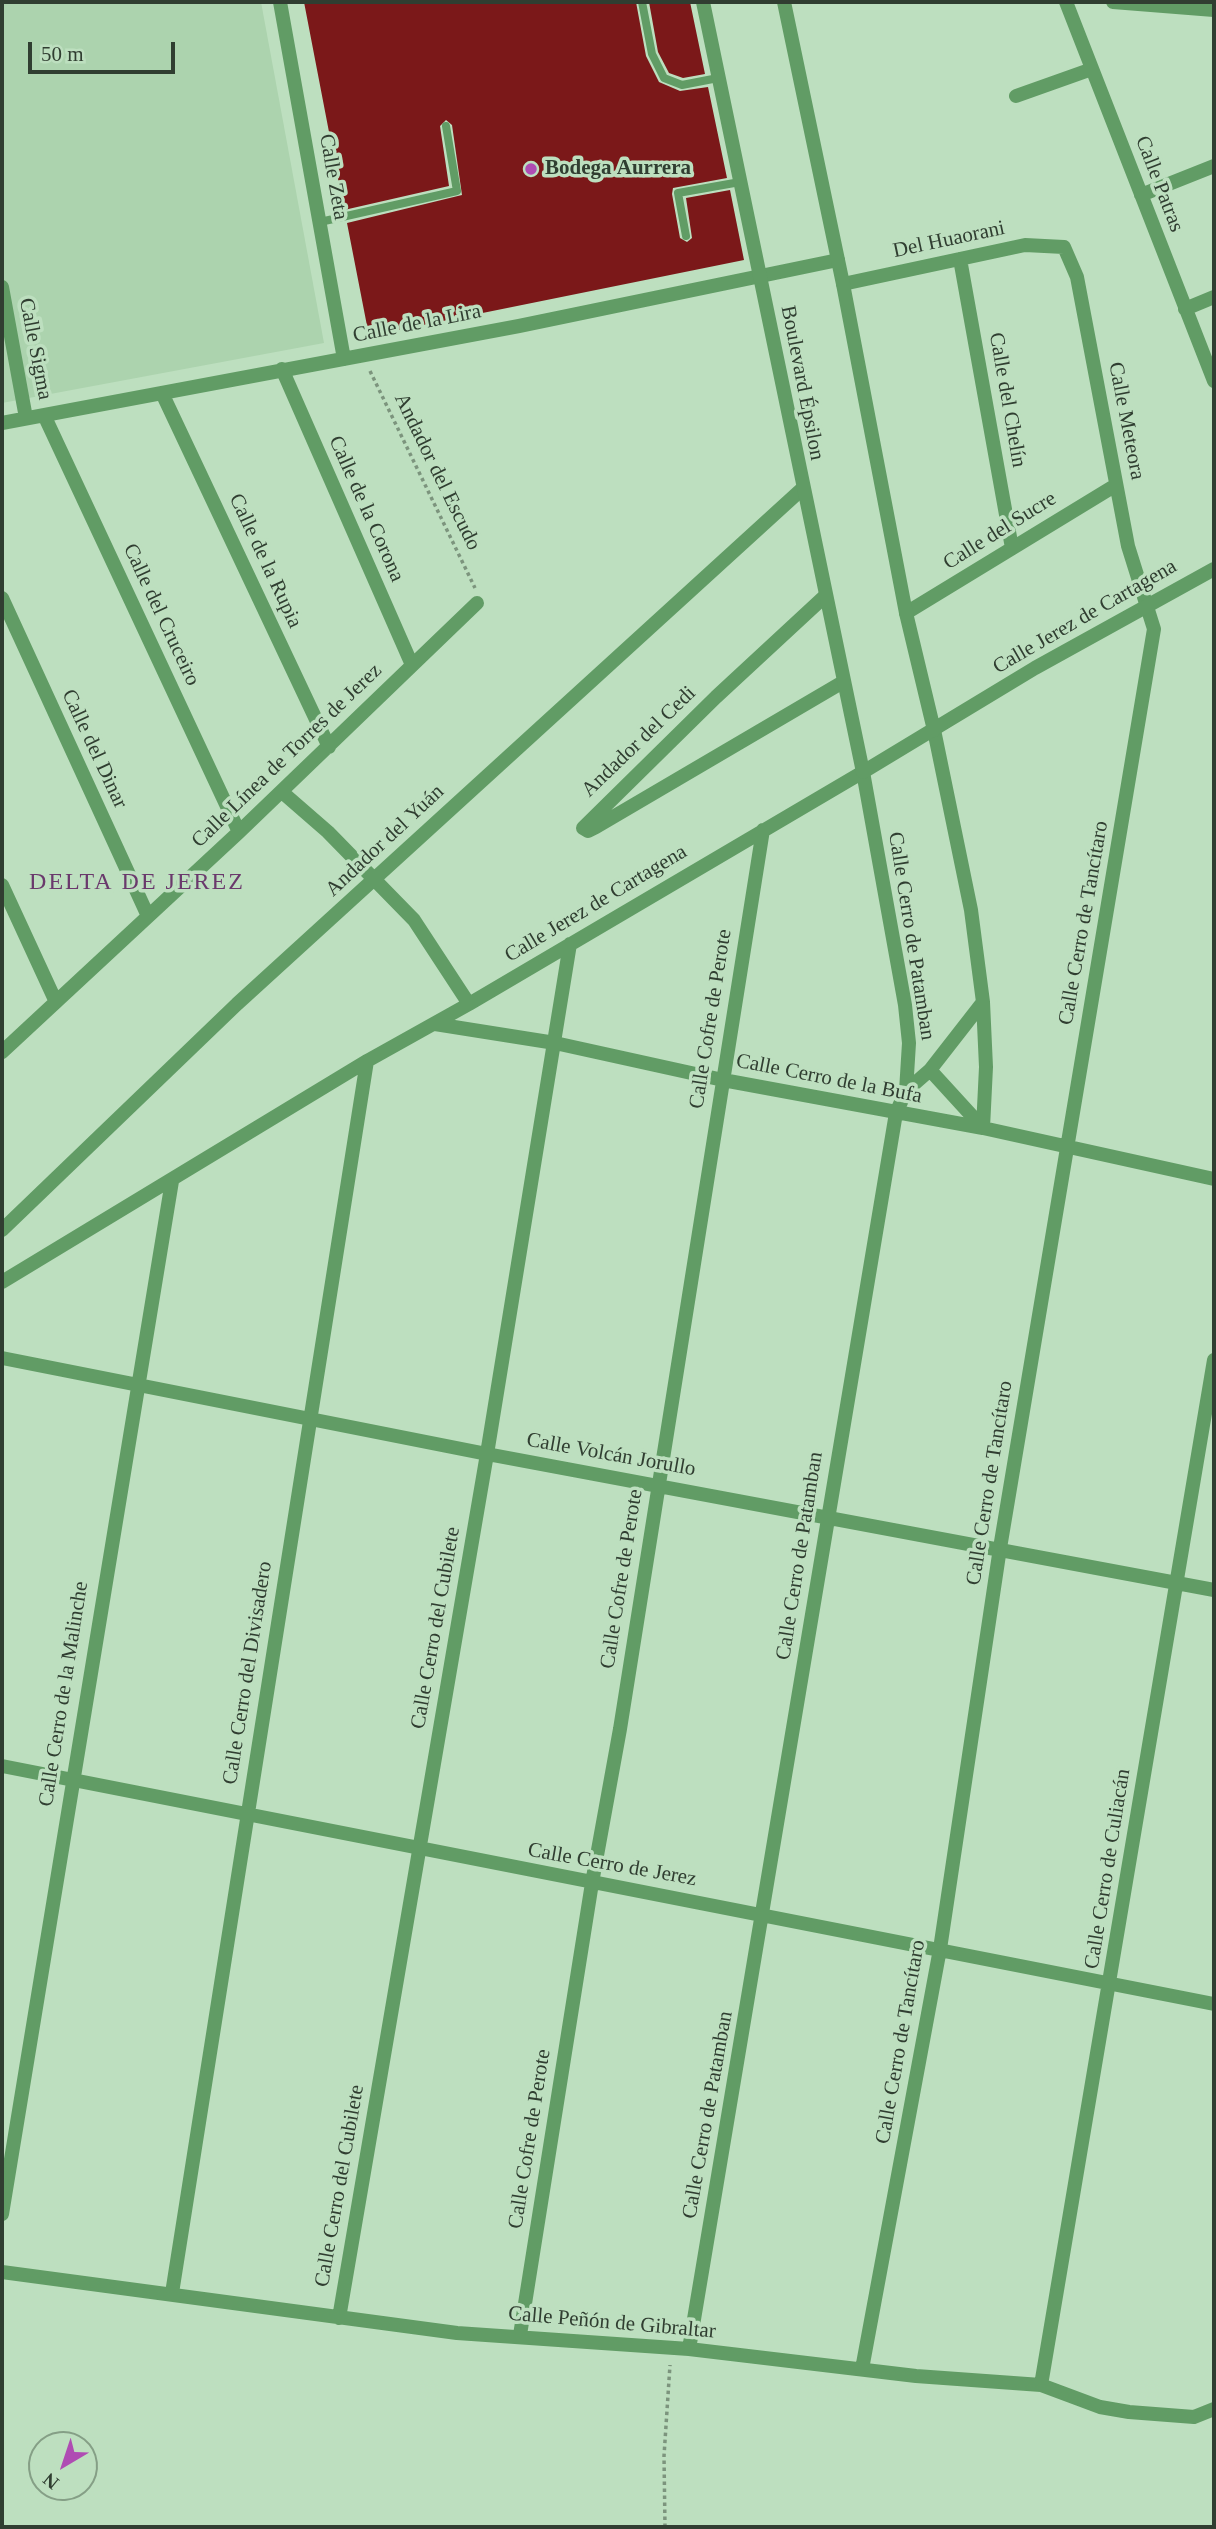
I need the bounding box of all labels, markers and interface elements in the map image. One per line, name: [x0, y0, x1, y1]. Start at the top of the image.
scale bar: [32, 28, 178, 72]
text: 50 m: [41, 42, 84, 66]
street label: Calle Zeta: [313, 132, 353, 222]
street label: Calle Patras: [1129, 132, 1189, 236]
place label: Bodega Aurrera: [545, 156, 691, 182]
marker: Bodega Aurrera: [523, 161, 539, 177]
street label: Del Huaorani: [891, 216, 1007, 264]
street label: Calle Sigma: [13, 296, 57, 402]
street label: Calle de la Lira: [351, 299, 483, 349]
street label: Boulevard Épsilon: [775, 304, 829, 462]
street label: Calle del Chelín: [983, 331, 1031, 469]
street label: Calle Meteora: [1102, 360, 1150, 482]
street label: Andador del Escudo: [388, 389, 486, 555]
street label: Calle de la Corona: [323, 432, 409, 586]
street label: Calle del Sucre: [939, 486, 1061, 576]
street label: Calle de la Rupia: [223, 490, 307, 632]
street label: Calle del Cruceiro: [117, 540, 205, 690]
street label: Calle Jerez de Cartagena: [989, 554, 1181, 680]
street label: Calle Línea de Torres de Jerez: [187, 659, 387, 853]
street label: Andador del Cedi: [577, 681, 701, 803]
street label: Calle del Dinar: [55, 686, 133, 812]
street label: Andador del Yuán: [321, 780, 449, 902]
street label: Calle Cerro de Tancítaro: [1054, 819, 1114, 1027]
street label: Calle Cerro de Patamban: [882, 830, 940, 1042]
street label: Calle Jerez de Cartagena: [500, 840, 692, 968]
district label: DELTA DE JEREZ: [31, 869, 243, 897]
street label: Calle Cofre de Perote: [684, 927, 738, 1111]
street label: Calle Cerro de la Bufa: [734, 1049, 924, 1109]
street label: Calle Cerro de Tancítaro: [961, 1379, 1019, 1587]
street label: Calle Volcán Jorullo: [525, 1428, 697, 1482]
street label: Calle Cerro de Patamban: [771, 1450, 829, 1662]
street label: Calle Cofre de Perote: [595, 1487, 649, 1671]
street label: Calle Cerro del Cubilete: [406, 1525, 466, 1731]
street label: Calle Cerro del Divisadero: [218, 1560, 278, 1786]
street label: Calle Cerro de la Malinche: [34, 1580, 94, 1808]
street label: Calle Cerro de Culiacán: [1080, 1767, 1136, 1971]
street label: Calle Cerro de Jerez: [526, 1838, 698, 1892]
street label: Calle Cerro de Tancítaro: [871, 1938, 931, 2146]
street label: Calle Cerro de Patamban: [677, 2009, 739, 2221]
street label: Calle Cofre de Perote: [503, 2047, 557, 2231]
street label: Calle Cerro del Cubilete: [310, 2083, 370, 2289]
street label: Calle Peñón de Gibraltar: [507, 2301, 717, 2345]
north arrow: [28, 2431, 98, 2501]
text: N: [39, 2469, 63, 2494]

